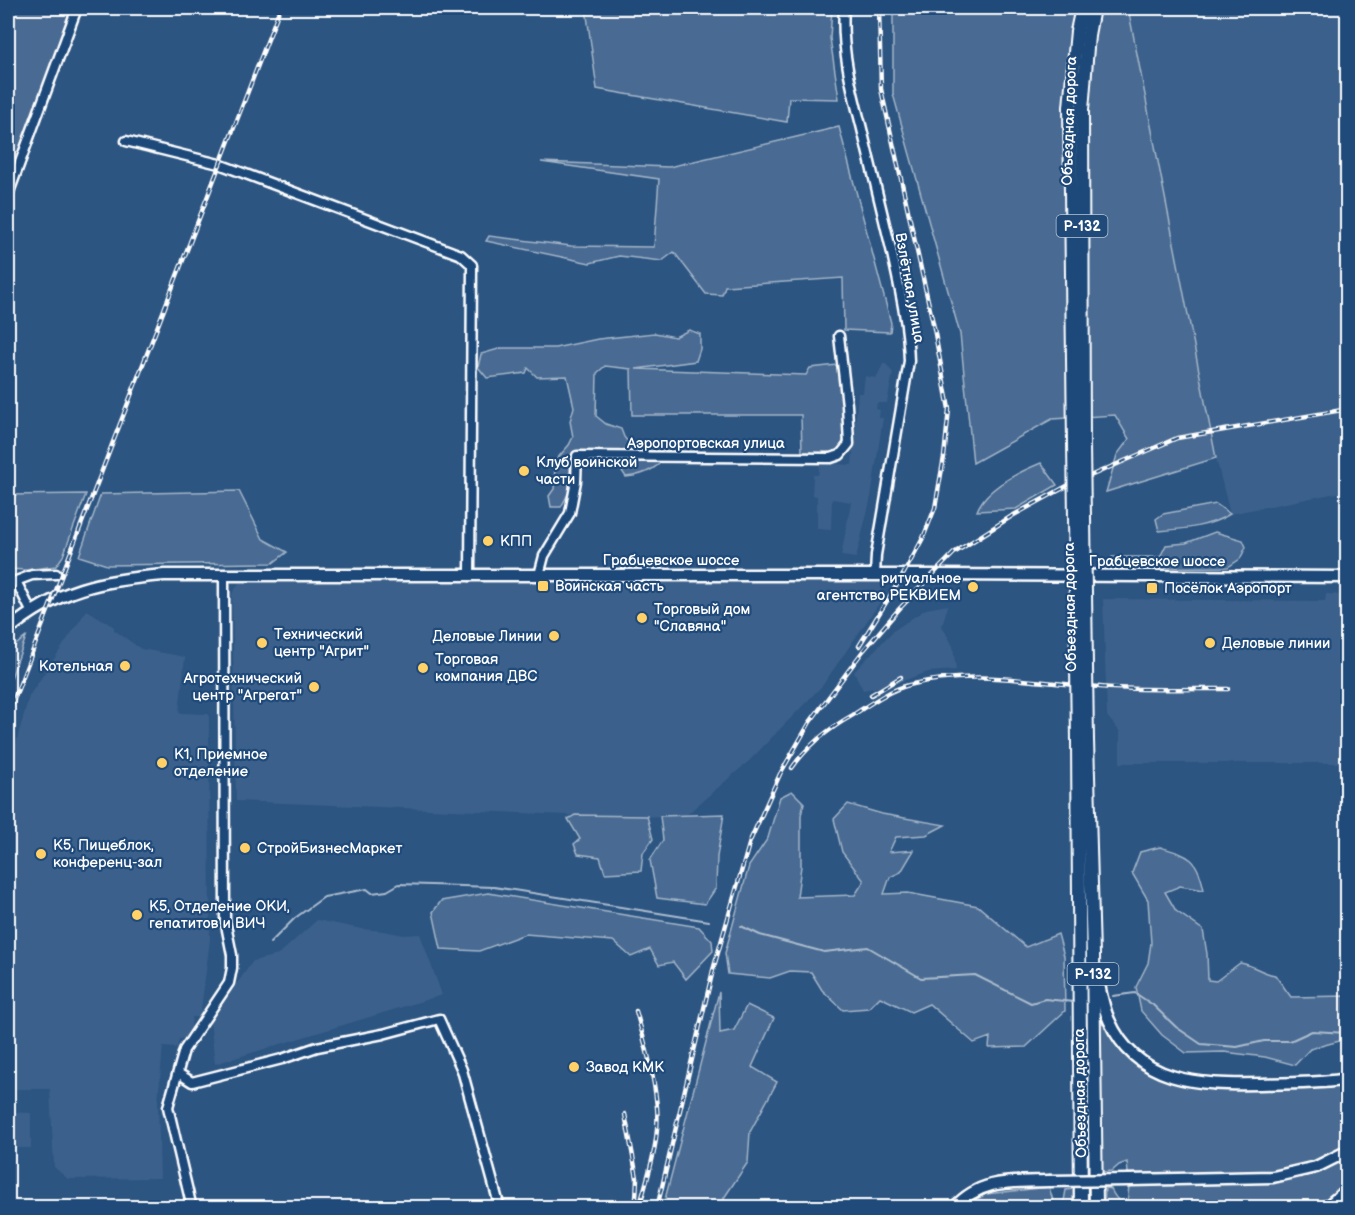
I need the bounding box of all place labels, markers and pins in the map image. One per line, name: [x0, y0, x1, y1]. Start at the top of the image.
place label: Клуб воинской части: [536, 453, 637, 489]
marker: Клуб воинской части: [517, 464, 531, 478]
place label: КПП: [500, 532, 532, 551]
marker: КПП: [481, 534, 495, 548]
place label: ритуальное агентство РЕКВИЕМ: [817, 569, 961, 605]
place label: Воинская часть: [555, 577, 665, 596]
marker: Воинская часть: [536, 579, 550, 593]
place label: Посёлок Аэропорт: [1164, 579, 1292, 598]
marker: ритуальное агентство РЕКВИЕМ: [966, 580, 980, 594]
marker: Посёлок Аэропорт: [1145, 581, 1159, 595]
place label: Торговый дом "Славяна": [654, 600, 750, 636]
marker: Торговый дом "Славяна": [635, 611, 649, 625]
place label: Технический центр "Агрит": [274, 625, 369, 661]
place label: Деловые Линии: [432, 627, 542, 646]
marker: Деловые Линии: [547, 629, 561, 643]
place label: Деловые линии: [1222, 634, 1330, 653]
marker: Технический центр "Агрит": [255, 636, 269, 650]
marker: Деловые линии: [1203, 636, 1217, 650]
place label: Торговая компания ДВС: [435, 650, 538, 686]
place label: Котельная: [39, 657, 113, 676]
marker: Котельная: [118, 659, 132, 673]
marker: Торговая компания ДВС: [416, 661, 430, 675]
place label: Агротехнический центр "Агрегат": [183, 669, 302, 705]
marker: Агротехнический центр "Агрегат": [307, 680, 321, 694]
place label: К1, Приемное отделение: [174, 745, 267, 781]
marker: К1, Приемное отделение: [155, 756, 169, 770]
place label: К5, Пищеблок, конференц-зал: [53, 836, 162, 872]
place label: СтройБизнесМаркет: [257, 839, 402, 858]
marker: СтройБизнесМаркет: [238, 841, 252, 855]
marker: К5, Пищеблок, конференц-зал: [34, 847, 48, 861]
place label: К5, Отделение ОКИ, гепатитов и ВИЧ: [149, 897, 290, 933]
marker: К5, Отделение ОКИ, гепатитов и ВИЧ: [130, 908, 144, 922]
place label: Завод КМК: [586, 1058, 664, 1077]
marker: Завод КМК: [567, 1060, 581, 1074]

